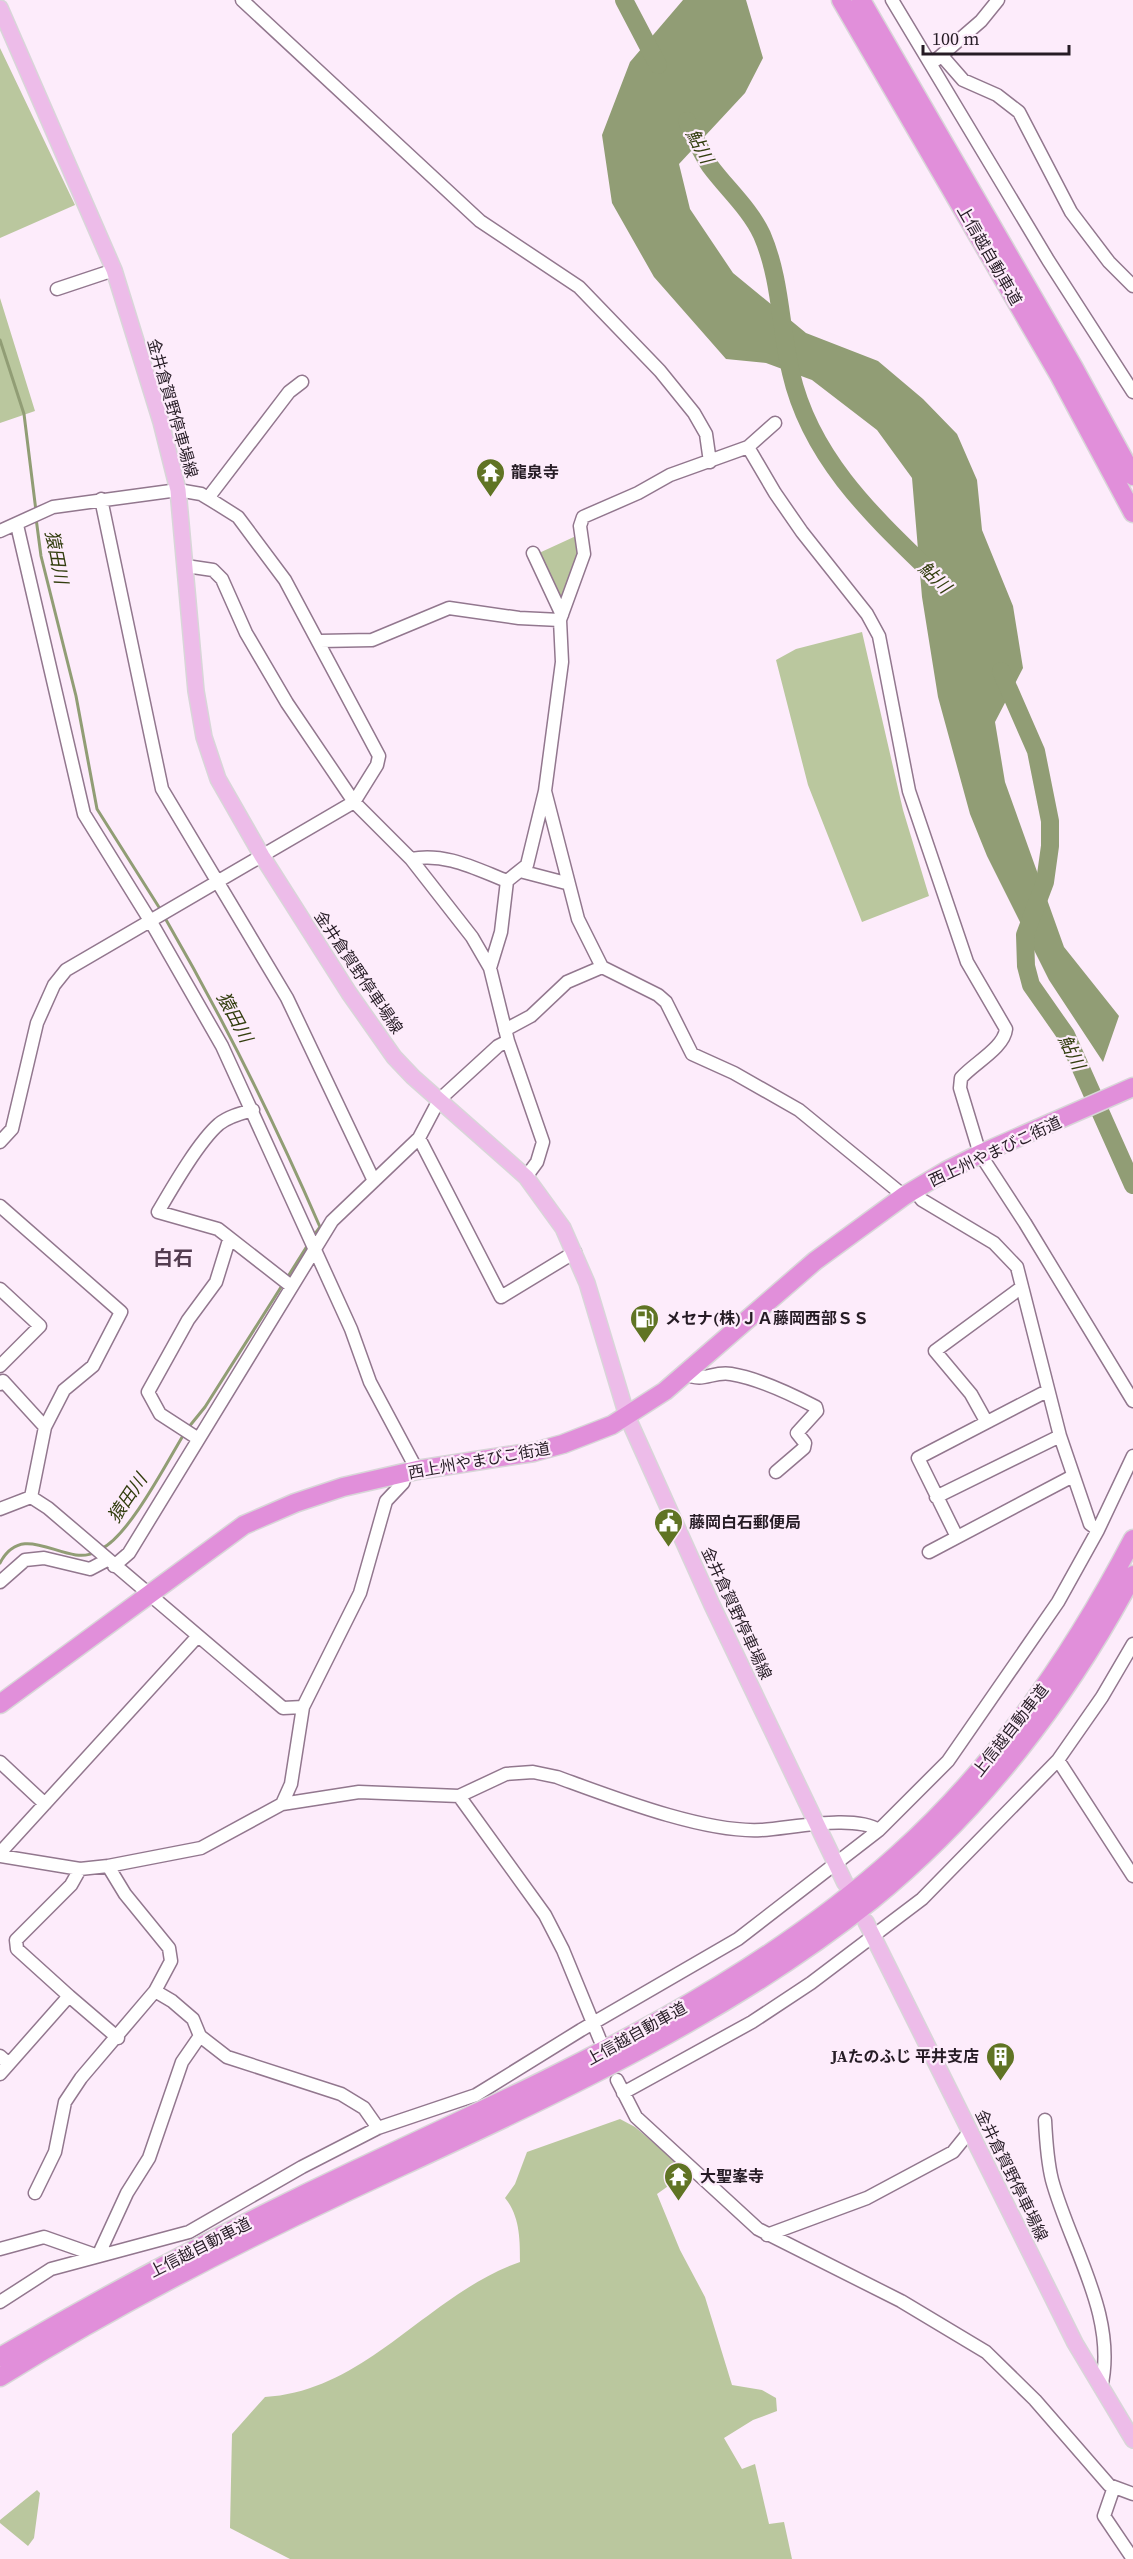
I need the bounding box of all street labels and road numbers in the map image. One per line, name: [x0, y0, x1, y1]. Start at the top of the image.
street label: 上信越自動車道: [952, 201, 1028, 309]
street label: 金井倉賀野停車場線: [143, 336, 203, 480]
street label: 金井倉賀野停車場線: [310, 906, 408, 1038]
street label: 西上州やまびこ街道: [925, 1111, 1065, 1191]
street label: 西上州やまびこ街道: [406, 1437, 552, 1483]
street label: 金井倉賀野停車場線: [697, 1543, 777, 1683]
street label: 上信越自動車道: [967, 1679, 1053, 1781]
street label: 上信越自動車道: [582, 1996, 690, 2070]
street label: 金井倉賀野停車場線: [971, 2105, 1053, 2245]
street label: 上信越自動車道: [145, 2212, 255, 2282]

